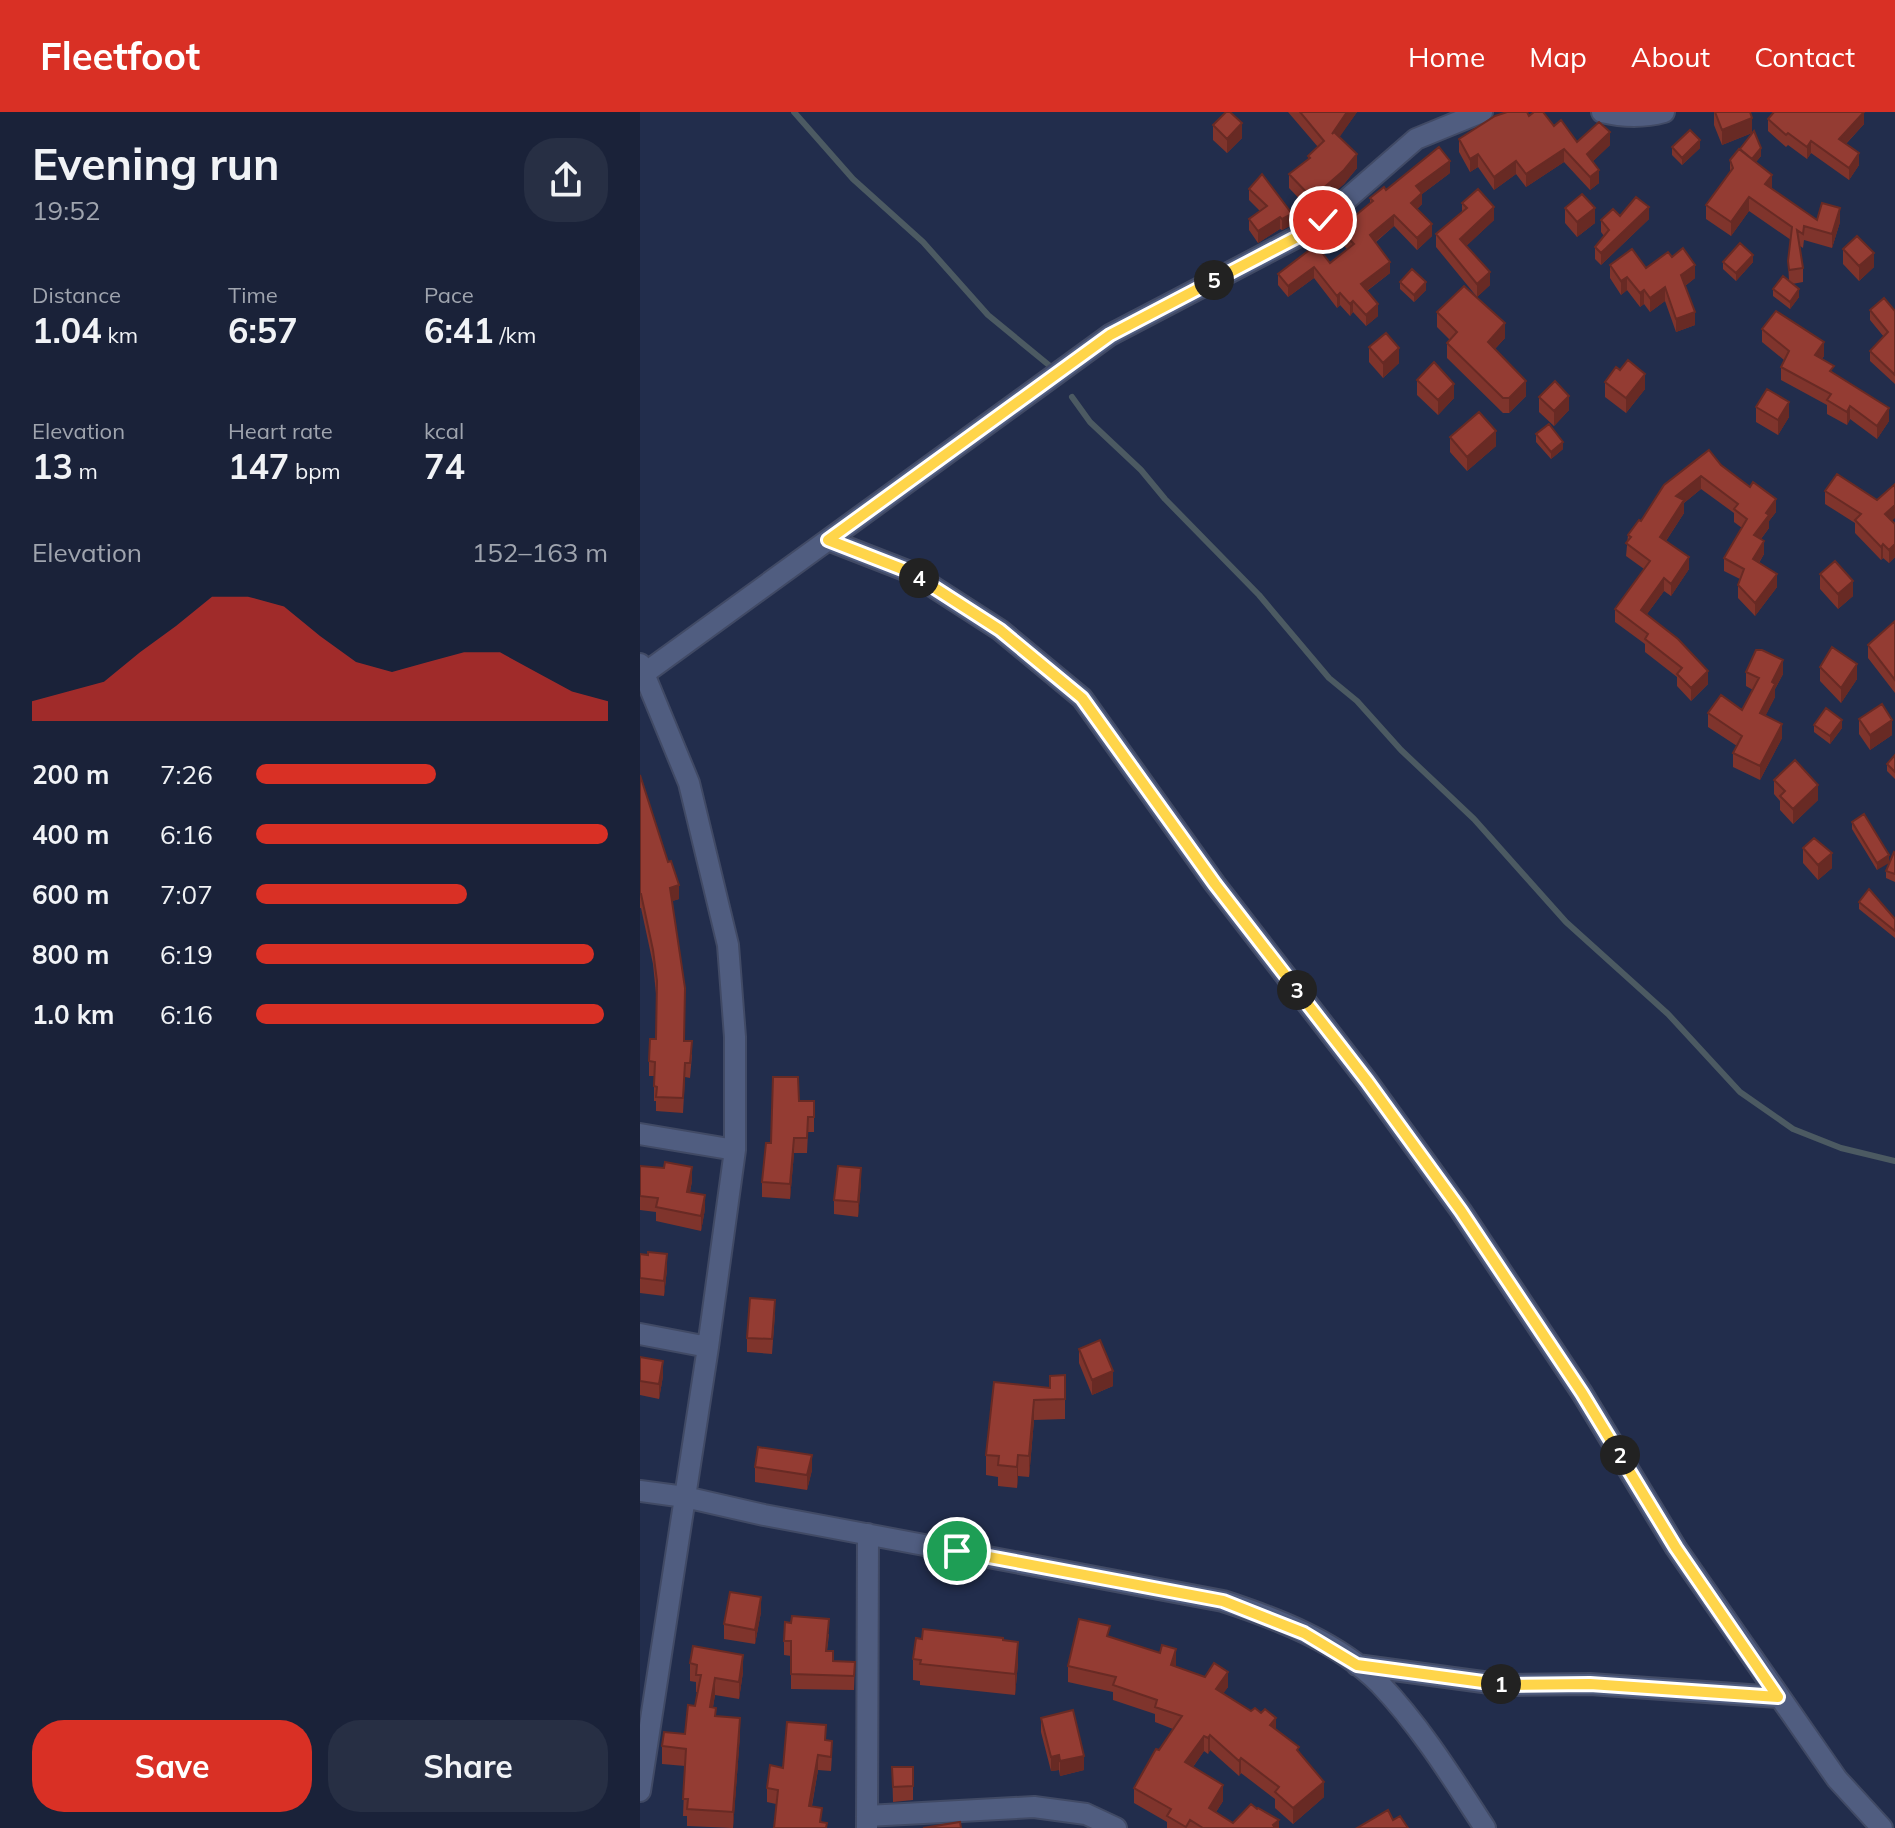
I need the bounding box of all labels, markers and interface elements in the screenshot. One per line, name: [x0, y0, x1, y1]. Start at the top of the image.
text: Fleetfoot: [40, 32, 200, 80]
text: Home: [1408, 39, 1485, 74]
text: Map: [1529, 39, 1587, 74]
text: About: [1631, 39, 1710, 74]
text: Contact: [1754, 39, 1855, 74]
text: Evening run: [32, 136, 279, 191]
button: share: [524, 138, 608, 222]
pin: [1289, 186, 1357, 254]
text: 19:52: [32, 194, 100, 227]
icon: check: [1301, 198, 1345, 242]
pin: 5: [1194, 260, 1234, 300]
text: 5: [1207, 266, 1221, 294]
text: Distance: [32, 281, 121, 309]
text: Time: [228, 281, 278, 309]
text: Pace: [424, 281, 474, 309]
text: 1.04: [32, 309, 102, 352]
text: 6:57: [228, 309, 298, 352]
text: 6:41: [424, 309, 494, 352]
text: km: [102, 321, 138, 349]
text: /km: [494, 321, 536, 349]
text: Elevation: [32, 417, 125, 445]
text: Heart rate: [228, 417, 333, 445]
text: kcal: [424, 417, 464, 445]
text: 13: [32, 445, 73, 488]
text: 147: [228, 445, 289, 488]
text: 74: [424, 445, 465, 488]
text: m: [73, 457, 98, 485]
text: bpm: [289, 457, 341, 485]
text: Elevation: [32, 536, 142, 569]
text: 152–163 m: [472, 536, 608, 569]
pin: 4: [899, 558, 939, 598]
text: 4: [912, 564, 926, 592]
text: 200 m: [32, 758, 109, 791]
text: 7:26: [160, 758, 213, 791]
text: 400 m: [32, 818, 109, 851]
text: 6:16: [160, 818, 213, 851]
text: 600 m: [32, 878, 109, 911]
text: 7:07: [160, 878, 213, 911]
text: 800 m: [32, 938, 109, 971]
text: 6:19: [160, 938, 213, 971]
pin: 3: [1277, 970, 1317, 1010]
text: 3: [1290, 976, 1304, 1004]
text: 1.0 km: [32, 998, 115, 1031]
text: 6:16: [160, 998, 213, 1031]
pin: 2: [1600, 1435, 1640, 1475]
text: 2: [1613, 1441, 1627, 1469]
pin: [923, 1517, 991, 1585]
icon: arrive: [935, 1529, 979, 1573]
pin: 1: [1481, 1664, 1521, 1704]
text: 1: [1494, 1670, 1508, 1698]
button: Save: [32, 1720, 312, 1812]
button: Share: [328, 1720, 608, 1812]

